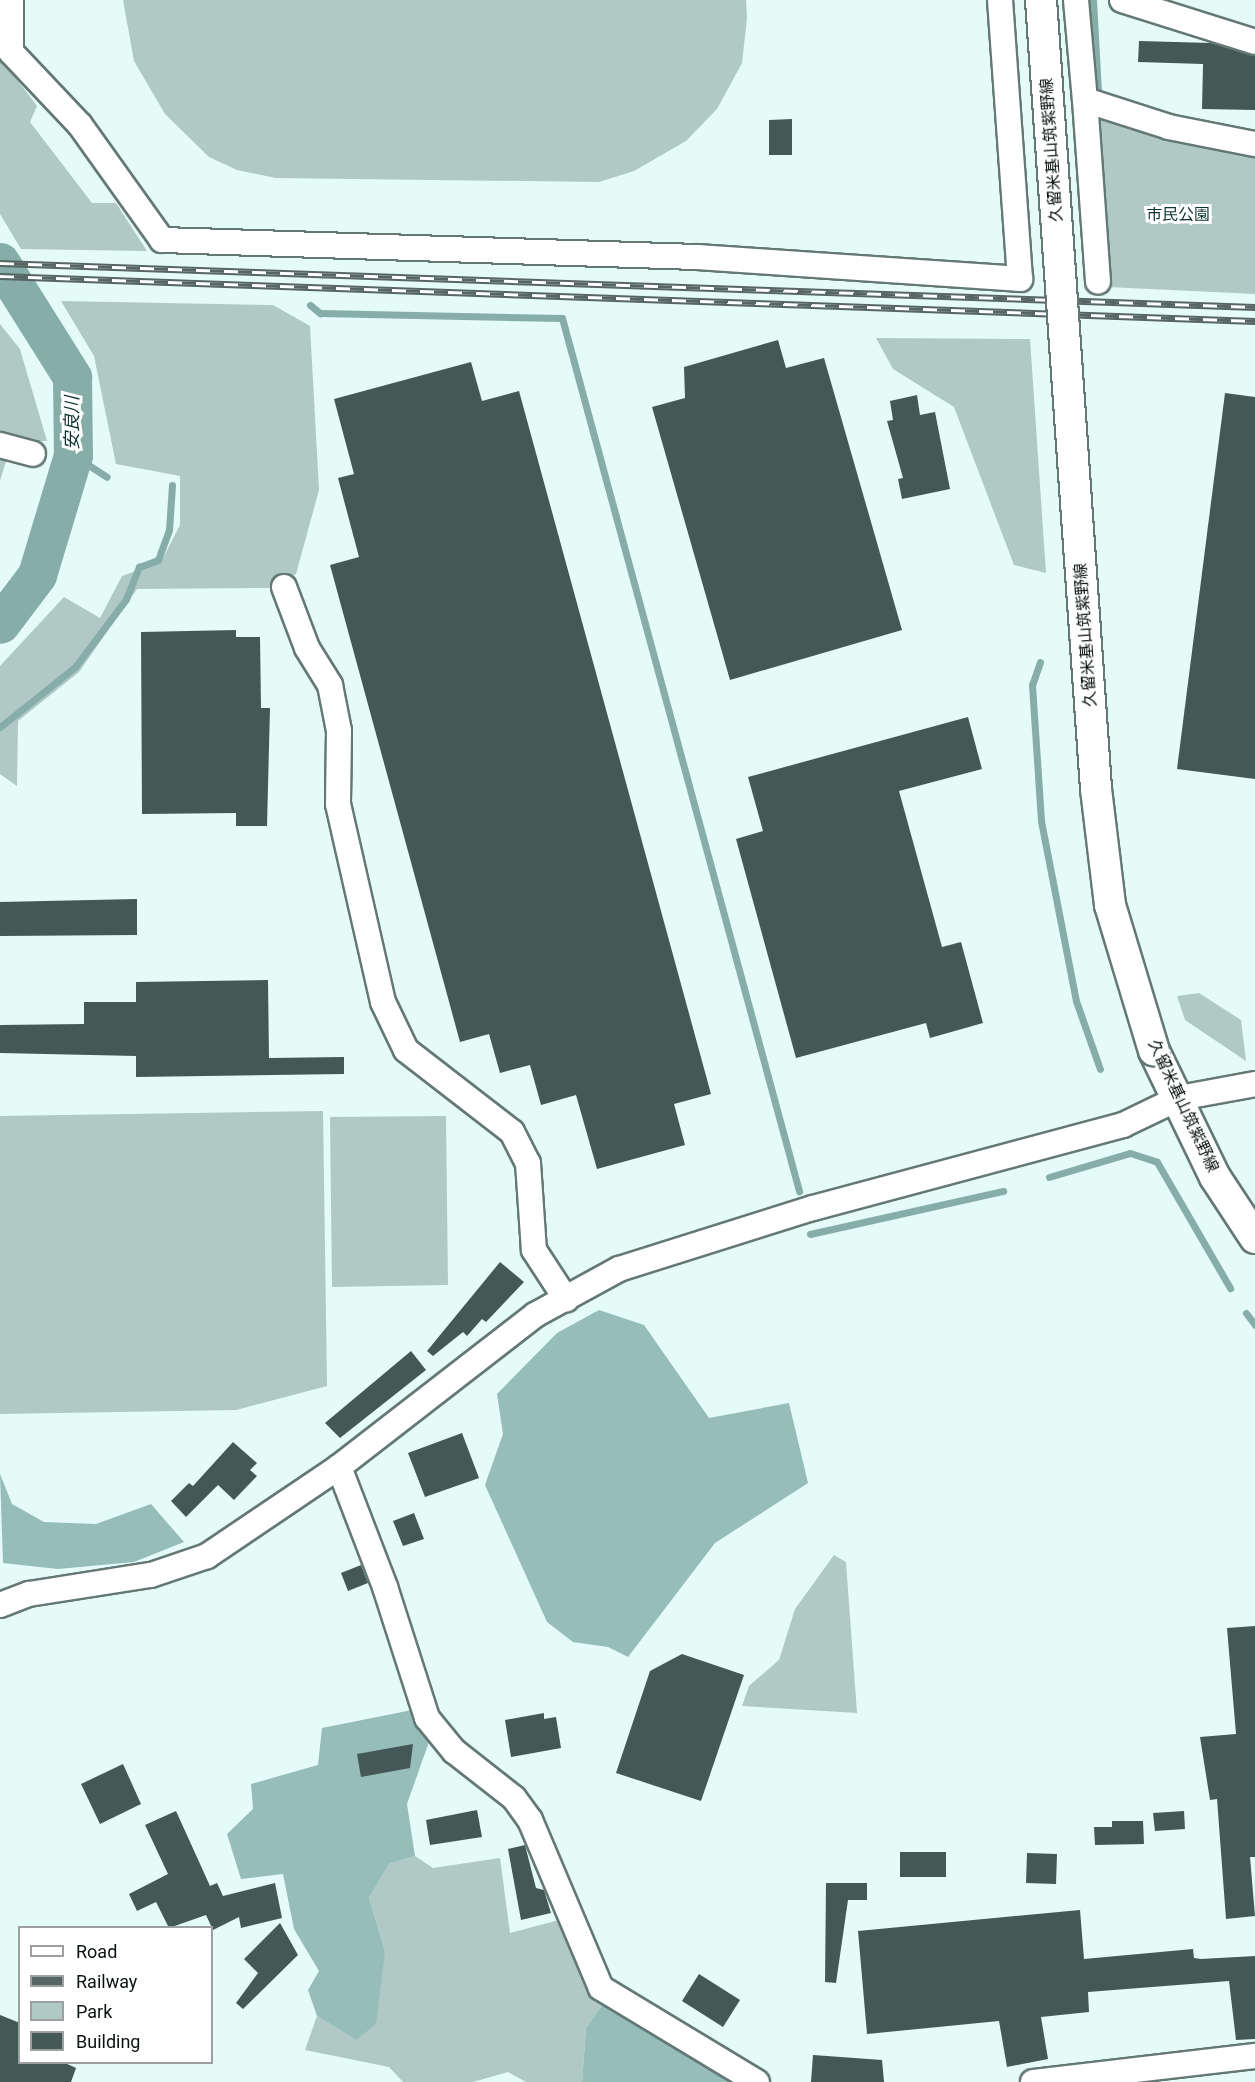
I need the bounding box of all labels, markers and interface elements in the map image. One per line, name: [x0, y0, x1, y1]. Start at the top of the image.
street label: 久留米基山筑紫野線: [1037, 78, 1067, 222]
park label: 市民公園: [1146, 205, 1210, 225]
water label: 安良川: [61, 396, 83, 450]
street label: 久留米基山筑紫野線: [1071, 563, 1101, 707]
street label: 久留米基山筑紫野線: [1144, 1037, 1222, 1175]
legend: [18, 1926, 213, 2064]
text: Road: [76, 1941, 117, 1962]
text: Railway: [76, 1971, 137, 1992]
text: Park: [76, 2001, 112, 2022]
text: Building: [76, 2031, 140, 2052]

